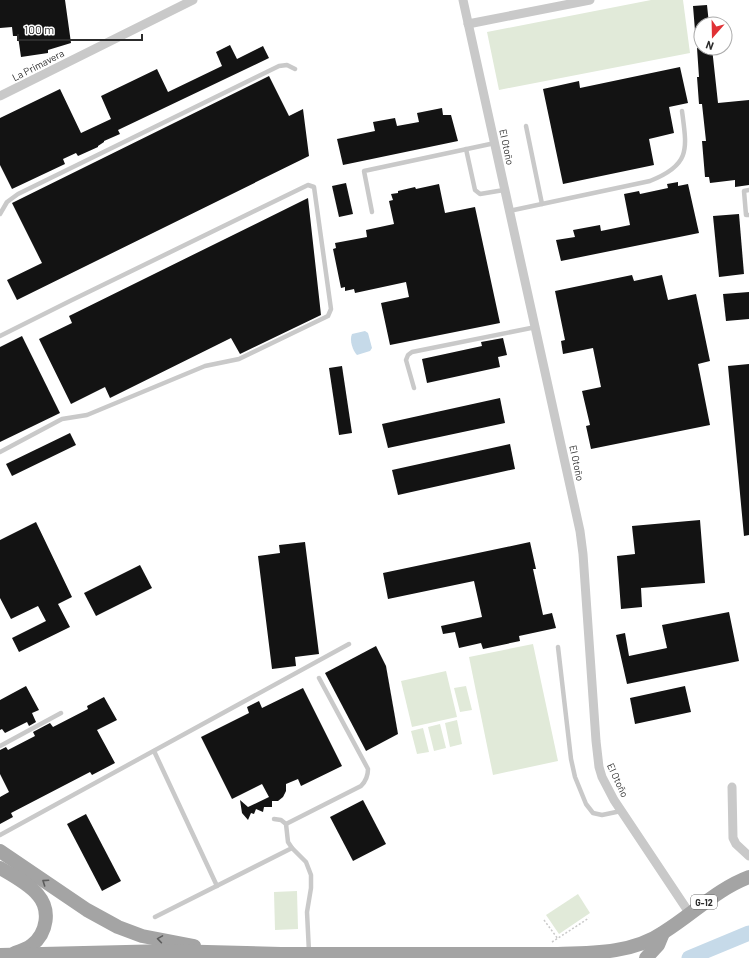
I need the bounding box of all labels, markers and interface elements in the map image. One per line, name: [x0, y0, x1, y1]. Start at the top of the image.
scale bar: [18, 16, 142, 42]
north arrow: [693, 16, 733, 56]
text: 100 m: [24, 22, 54, 36]
text: N: [704, 39, 715, 53]
street label: La Primavera: [10, 47, 66, 83]
street label: El Otoño: [497, 128, 517, 166]
street label: El Otoño: [567, 444, 587, 482]
street label: El Otoño: [605, 761, 631, 799]
one-way arrow: [42, 879, 49, 887]
road number: G-12: [691, 895, 717, 909]
one-way arrow: [157, 935, 163, 944]

